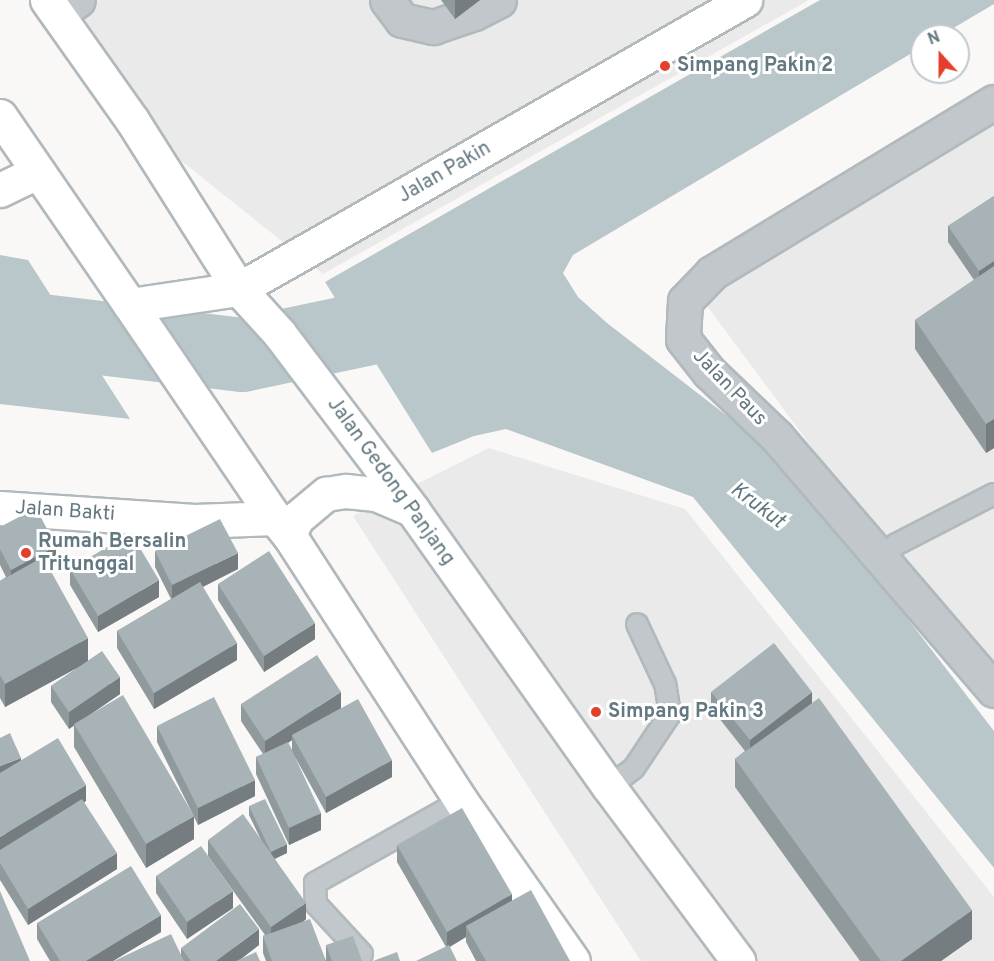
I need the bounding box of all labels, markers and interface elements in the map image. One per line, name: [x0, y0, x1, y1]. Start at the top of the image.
north arrow: [910, 24, 970, 84]
text: N: [925, 28, 943, 50]
place label: Simpang Pakin 2: [677, 54, 833, 78]
marker: Simpang Pakin 2: [658, 59, 672, 73]
street label: Jalan Pakin: [394, 137, 496, 209]
street label: Jalan Paus: [687, 345, 771, 431]
street label: Jalan Gedong Panjang: [321, 393, 459, 571]
water label: Krukut: [725, 477, 789, 535]
street label: Jalan Bakti: [14, 497, 116, 527]
place label: Rumah Bersalin Tritunggal: [38, 530, 186, 577]
marker: Rumah Bersalin Tritunggal: [19, 546, 33, 560]
place label: Simpang Pakin 3: [608, 700, 764, 724]
marker: Simpang Pakin 3: [589, 705, 603, 719]

